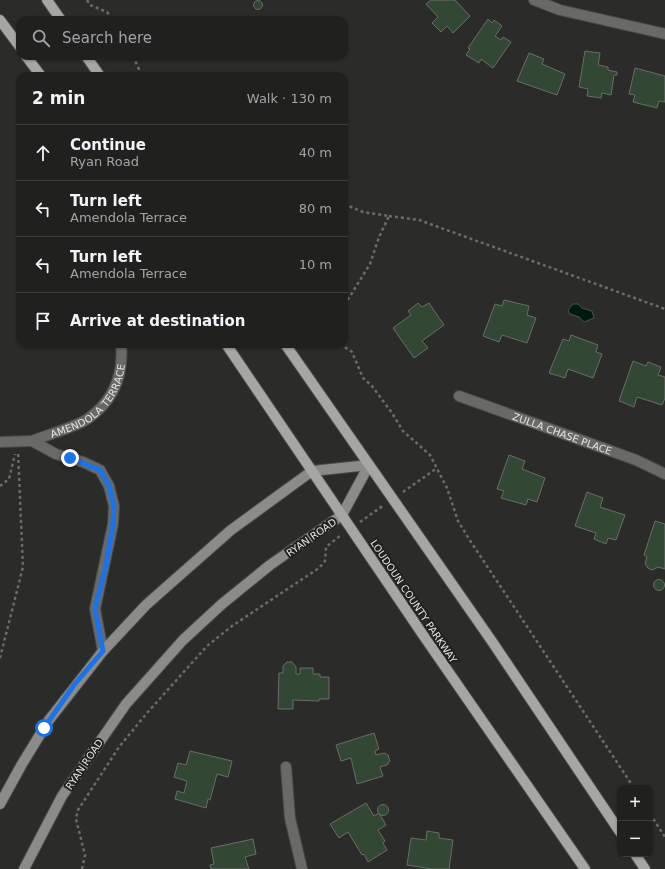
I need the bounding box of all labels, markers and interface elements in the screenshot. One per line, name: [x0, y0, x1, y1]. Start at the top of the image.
search box: [16, 16, 348, 60]
icon: search: [30, 27, 52, 49]
text: Search here: [62, 29, 152, 47]
text: 2 min: [32, 88, 85, 108]
text: Walk · 130 m: [247, 91, 332, 106]
text: Continue: [70, 136, 146, 154]
icon: ahead: [32, 142, 54, 164]
text: 40 m: [299, 145, 332, 160]
text: Ryan Road: [70, 154, 139, 169]
text: Turn left: [70, 192, 142, 210]
icon: left: [32, 198, 54, 220]
text: 80 m: [299, 201, 332, 216]
text: Amendola Terrace: [70, 210, 187, 225]
text: Turn left: [70, 248, 142, 266]
icon: left: [32, 254, 54, 276]
text: 10 m: [299, 257, 332, 272]
text: Amendola Terrace: [70, 266, 187, 281]
icon: arrive: [32, 310, 54, 332]
text: Arrive at destination: [70, 312, 245, 330]
street label: AMENDOLA TERRACE: [49, 363, 127, 440]
street label: ZULLA CHASE PLACE: [511, 411, 613, 457]
route end: [61, 449, 79, 467]
street label: RYAN ROAD: [284, 516, 339, 559]
street label: LOUDOUN COUNTY PARKWAY: [368, 538, 459, 666]
route start: [35, 719, 53, 737]
street label: RYAN ROAD: [64, 737, 105, 792]
map controls: [617, 785, 653, 857]
button: +: [617, 785, 653, 821]
button: −: [617, 821, 653, 857]

